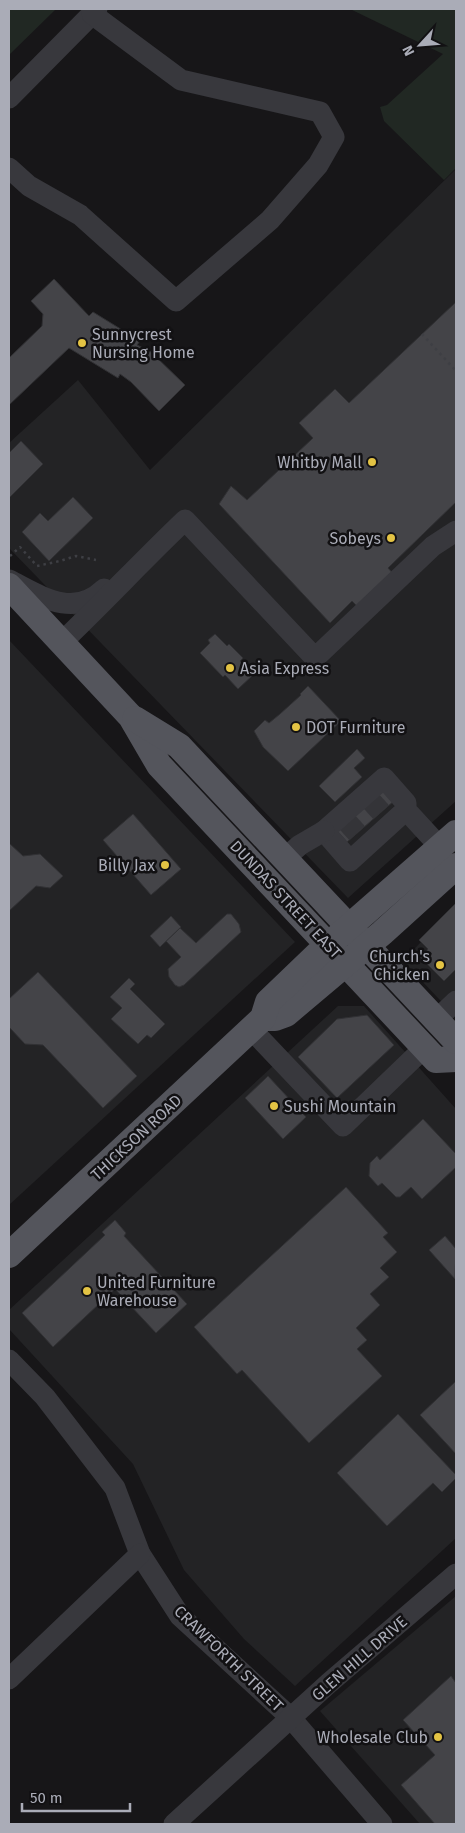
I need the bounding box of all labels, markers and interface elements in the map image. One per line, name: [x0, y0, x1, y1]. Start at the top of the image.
north arrow: [395, 20, 445, 70]
text: N: [399, 43, 418, 58]
place label: Sunnycrest Nursing Home: [92, 325, 195, 362]
marker: Sunnycrest Nursing Home: [76, 337, 88, 349]
place label: Whitby Mall: [277, 453, 362, 472]
marker: Whitby Mall: [366, 456, 378, 468]
place label: Sobeys: [330, 529, 381, 548]
marker: Sobeys: [385, 532, 397, 544]
place label: Asia Express: [240, 659, 329, 678]
marker: Asia Express: [224, 662, 236, 674]
place label: DOT Furniture: [306, 718, 405, 737]
marker: DOT Furniture: [290, 721, 302, 733]
street label: DUNDAS STREET EAST: [226, 836, 346, 963]
place label: Billy Jax: [98, 856, 155, 875]
marker: Billy Jax: [159, 859, 171, 871]
place label: Church's Chicken: [369, 947, 430, 984]
marker: Church's Chicken: [434, 959, 446, 971]
street label: THICKSON ROAD: [87, 1091, 186, 1184]
place label: Sushi Mountain: [284, 1097, 396, 1116]
marker: Sushi Mountain: [268, 1100, 280, 1112]
place label: United Furniture Warehouse: [97, 1273, 216, 1310]
marker: United Furniture Warehouse: [81, 1285, 93, 1297]
street label: CRAWFORTH STREET: [170, 1601, 288, 1716]
street label: GLEN HILL DRIVE: [308, 1612, 411, 1705]
place label: Wholesale Club: [317, 1728, 428, 1747]
marker: Wholesale Club: [432, 1731, 444, 1743]
scale bar: [22, 1780, 130, 1812]
text: 50 m: [30, 1789, 63, 1807]

